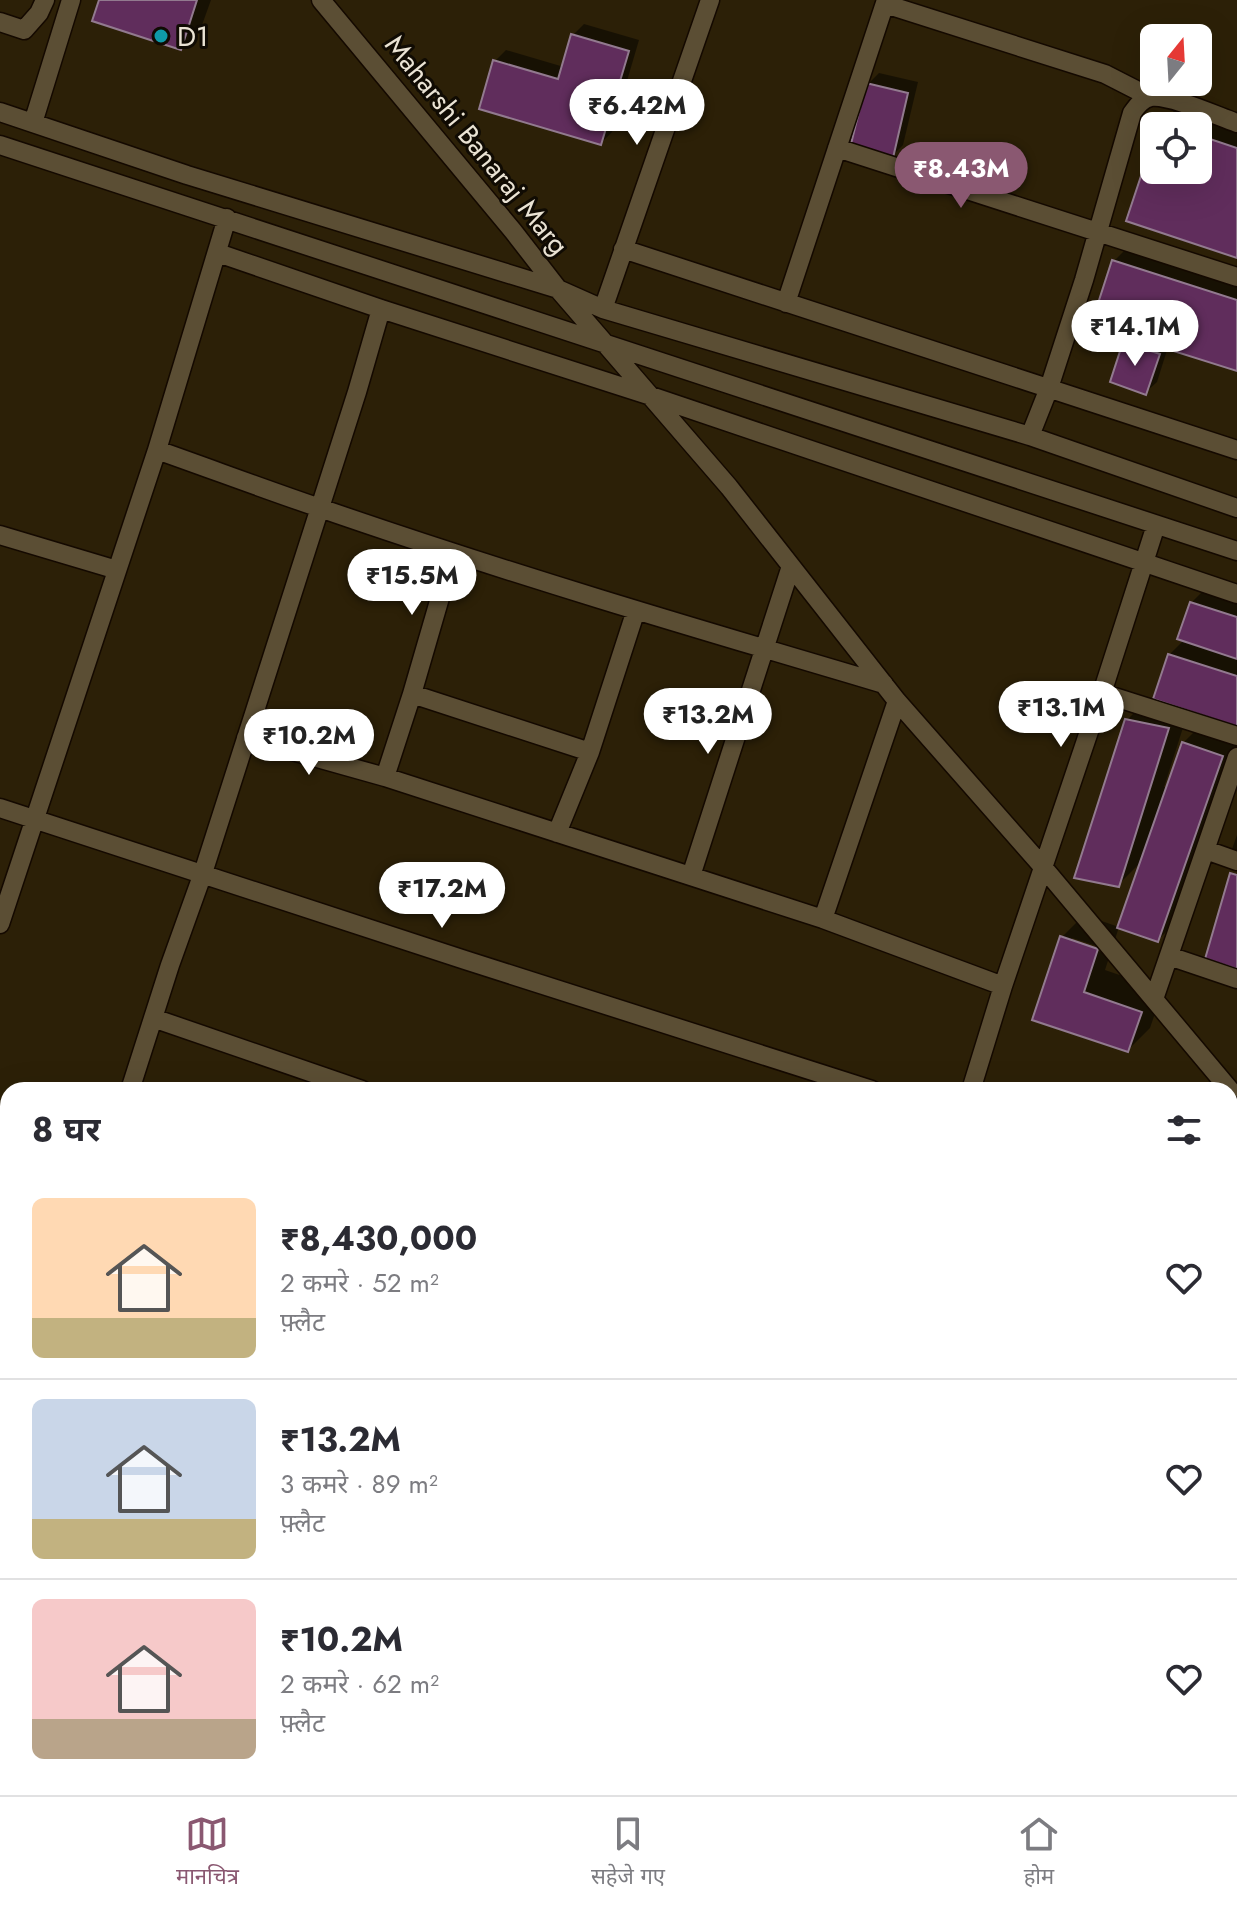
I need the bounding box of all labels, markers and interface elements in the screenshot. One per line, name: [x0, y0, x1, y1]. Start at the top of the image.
place label: D1: [177, 16, 209, 57]
north arrow: [1140, 24, 1212, 96]
map controls: [1140, 24, 1212, 184]
street label: Maharshi Banaraj Marg: [375, 26, 579, 264]
marker: D1: [152, 27, 170, 45]
pin: ₹6.42M: [572, 79, 702, 147]
text: ₹6.42M: [587, 86, 687, 124]
button: locate: [1140, 112, 1212, 184]
pin: ₹8.43M: [896, 142, 1026, 210]
text: ₹8.43M: [913, 149, 1009, 187]
pin: ₹14.1M: [1070, 300, 1200, 368]
text: ₹14.1M: [1089, 307, 1181, 345]
pin: ₹15.5M: [347, 549, 477, 617]
text: ₹15.5M: [365, 556, 459, 594]
pin: ₹13.1M: [996, 681, 1126, 749]
pin: ₹13.2M: [643, 688, 773, 756]
text: ₹13.1M: [1017, 688, 1105, 726]
text: ₹13.2M: [662, 695, 754, 733]
pin: ₹10.2M: [244, 709, 374, 777]
text: ₹10.2M: [262, 716, 356, 754]
pin: ₹17.2M: [377, 862, 507, 930]
text: ₹17.2M: [397, 869, 487, 907]
text: 8 घर: [32, 1105, 101, 1154]
icon: filters: [1162, 1108, 1206, 1152]
text: ₹8,430,000: [280, 1214, 477, 1263]
icon: home: [96, 1230, 192, 1326]
icon: heart: [1162, 1256, 1206, 1300]
text: 2 कमरे · 52 m²: [280, 1264, 439, 1302]
text: फ़्लैट: [280, 1303, 325, 1341]
text: ₹13.2M: [280, 1415, 401, 1464]
icon: home: [96, 1431, 192, 1527]
icon: heart: [1162, 1457, 1206, 1501]
text: 3 कमरे · 89 m²: [280, 1465, 438, 1503]
text: फ़्लैट: [280, 1504, 325, 1542]
text: ₹10.2M: [280, 1615, 403, 1664]
icon: home: [96, 1631, 192, 1727]
icon: heart: [1162, 1657, 1206, 1701]
text: 2 कमरे · 62 m²: [280, 1665, 439, 1703]
text: फ़्लैट: [280, 1704, 325, 1742]
tab: मानचित्र: [176, 1812, 239, 1893]
tab: सहेजे गए: [591, 1812, 665, 1893]
tab: होम: [1017, 1812, 1061, 1893]

